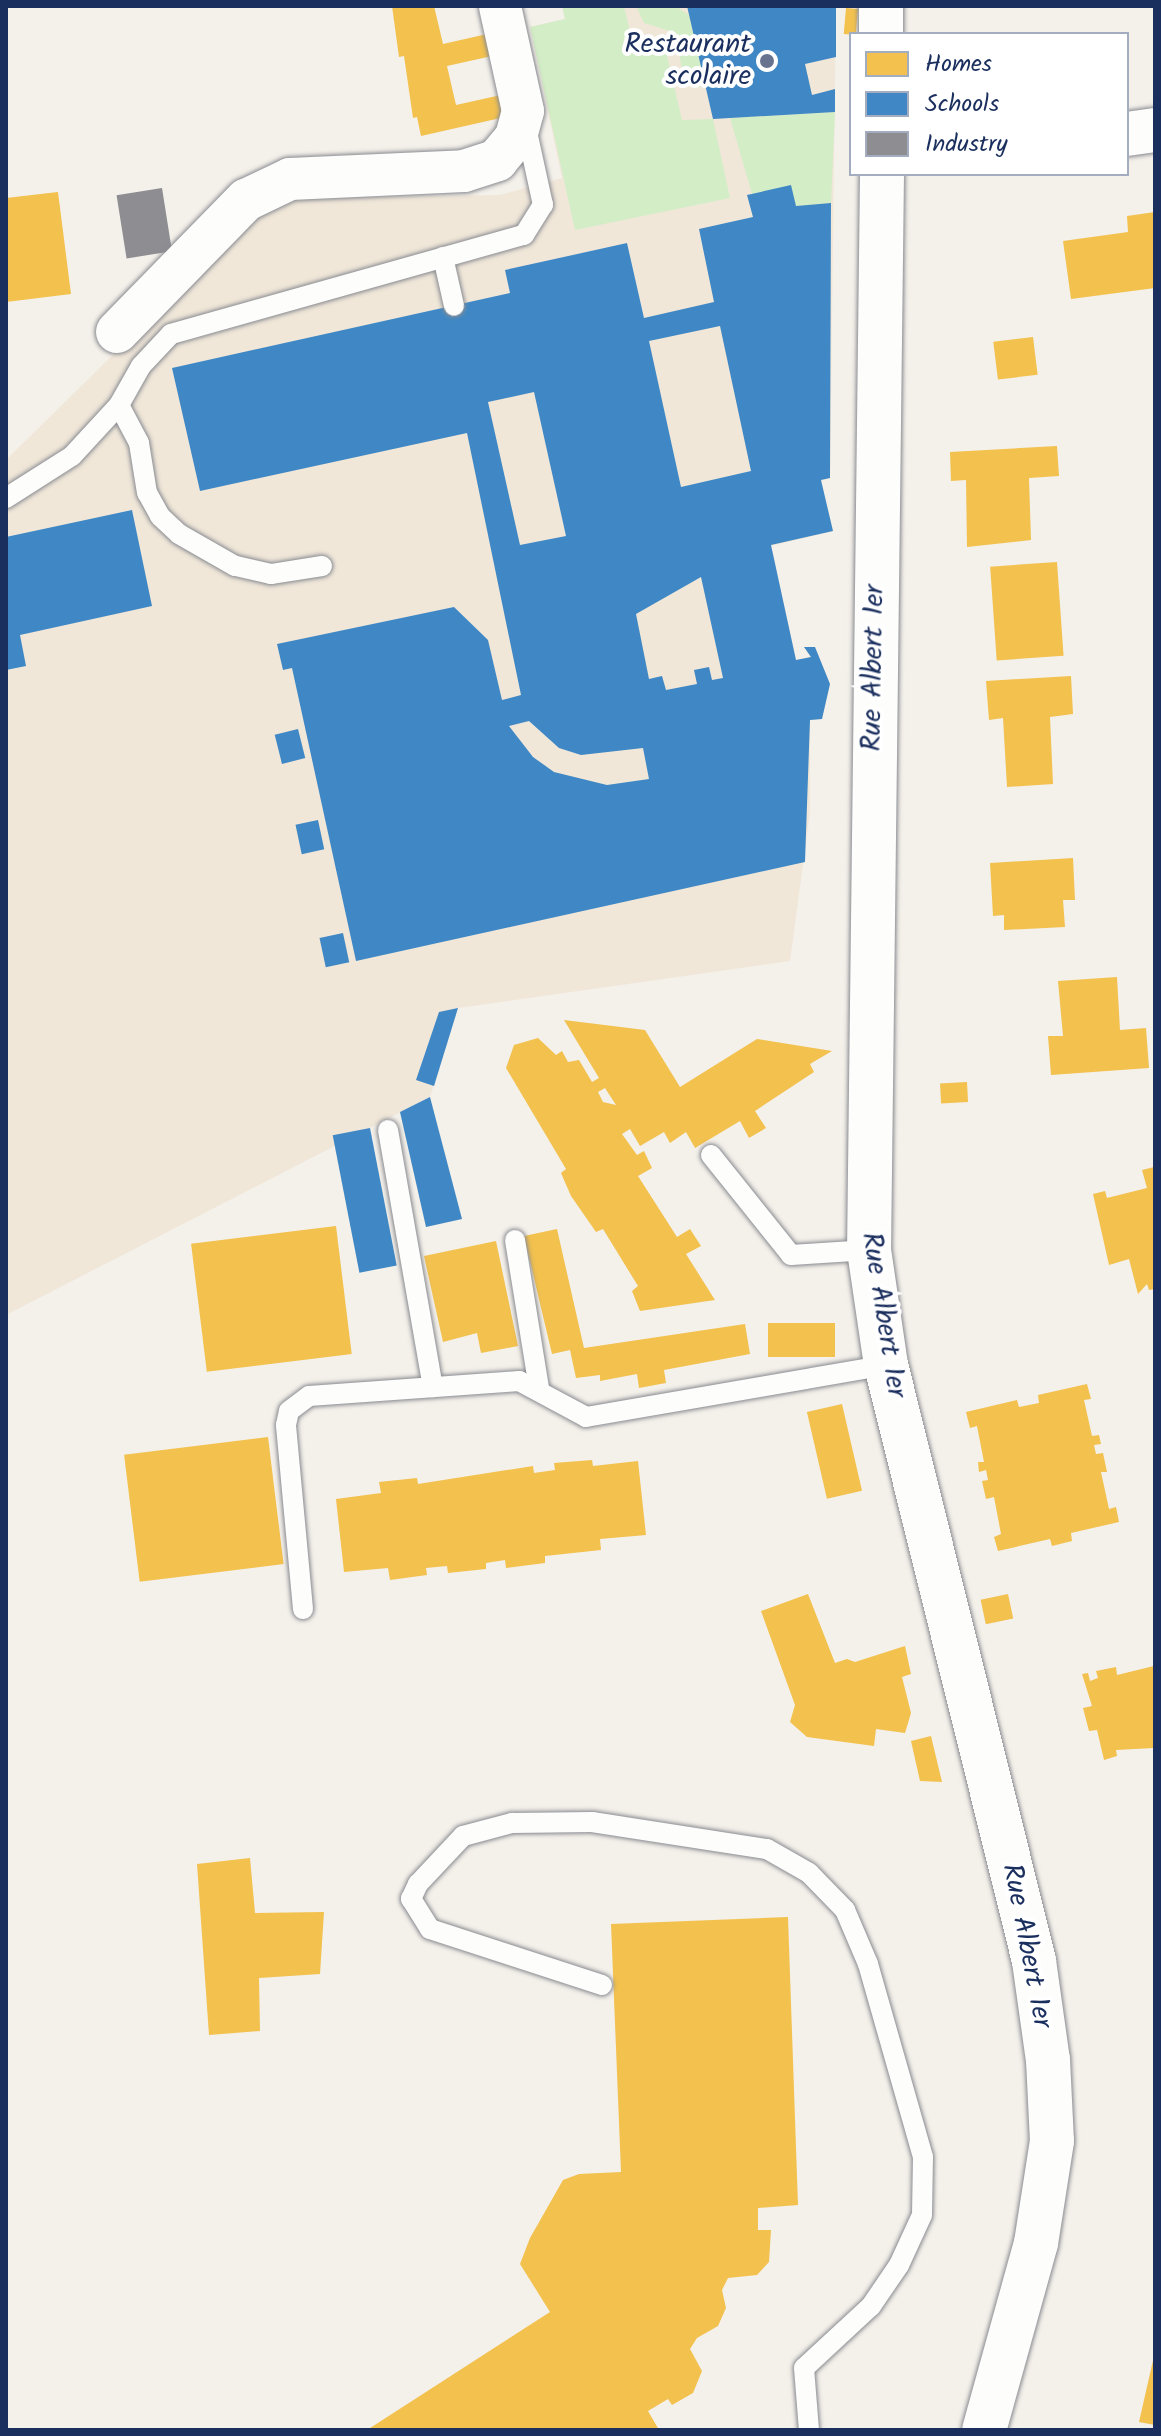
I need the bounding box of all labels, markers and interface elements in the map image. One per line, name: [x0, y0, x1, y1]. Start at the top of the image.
place label: Restaurant scolaire: [625, 28, 751, 94]
legend: [849, 32, 1129, 176]
text: Homes: [925, 45, 992, 84]
marker: Restaurant scolaire: [758, 52, 776, 70]
text: Schools: [925, 85, 999, 124]
text: Industry: [925, 125, 1007, 164]
street label: Rue Albert 1er: [856, 584, 892, 752]
street label: Rue Albert 1er: [853, 1230, 913, 1400]
street label: Rue Albert 1er: [994, 1861, 1058, 2031]

